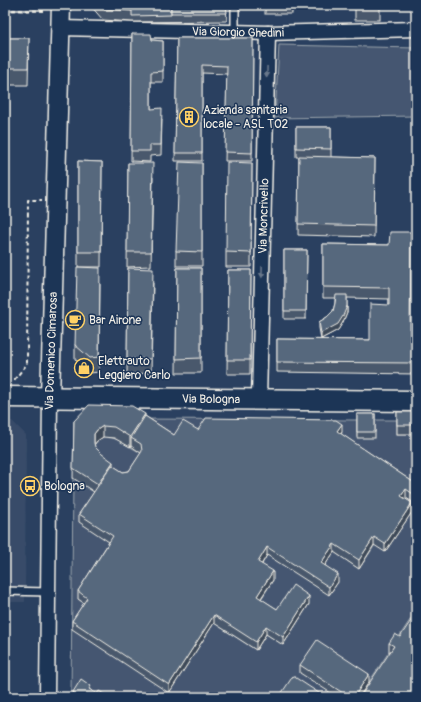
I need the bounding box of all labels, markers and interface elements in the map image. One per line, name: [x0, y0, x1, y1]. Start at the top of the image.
street label: Via Giorgio Ghedini: [192, 24, 284, 41]
one-way arrow: [264, 66, 270, 79]
place label: Azienda sanitaria locale - ASL TO2: [203, 103, 289, 132]
building icon: Azienda sanitaria locale - ASL TO2: [178, 106, 200, 128]
street label: Via Moncrivello: [256, 177, 272, 254]
one-way arrow: [259, 266, 265, 279]
street label: Via Domenico Cimarosa: [42, 291, 61, 410]
cafe icon: Bar Airone: [64, 309, 86, 331]
place label: Bar Airone: [89, 313, 141, 328]
place label: Elettrauto Leggiero Carlo: [98, 354, 171, 383]
shop icon: Elettrauto Leggiero Carlo: [73, 357, 95, 379]
street label: Via Bologna: [182, 392, 241, 407]
bus stop icon: Bologna: [19, 475, 41, 497]
place label: Bologna: [44, 479, 85, 494]

